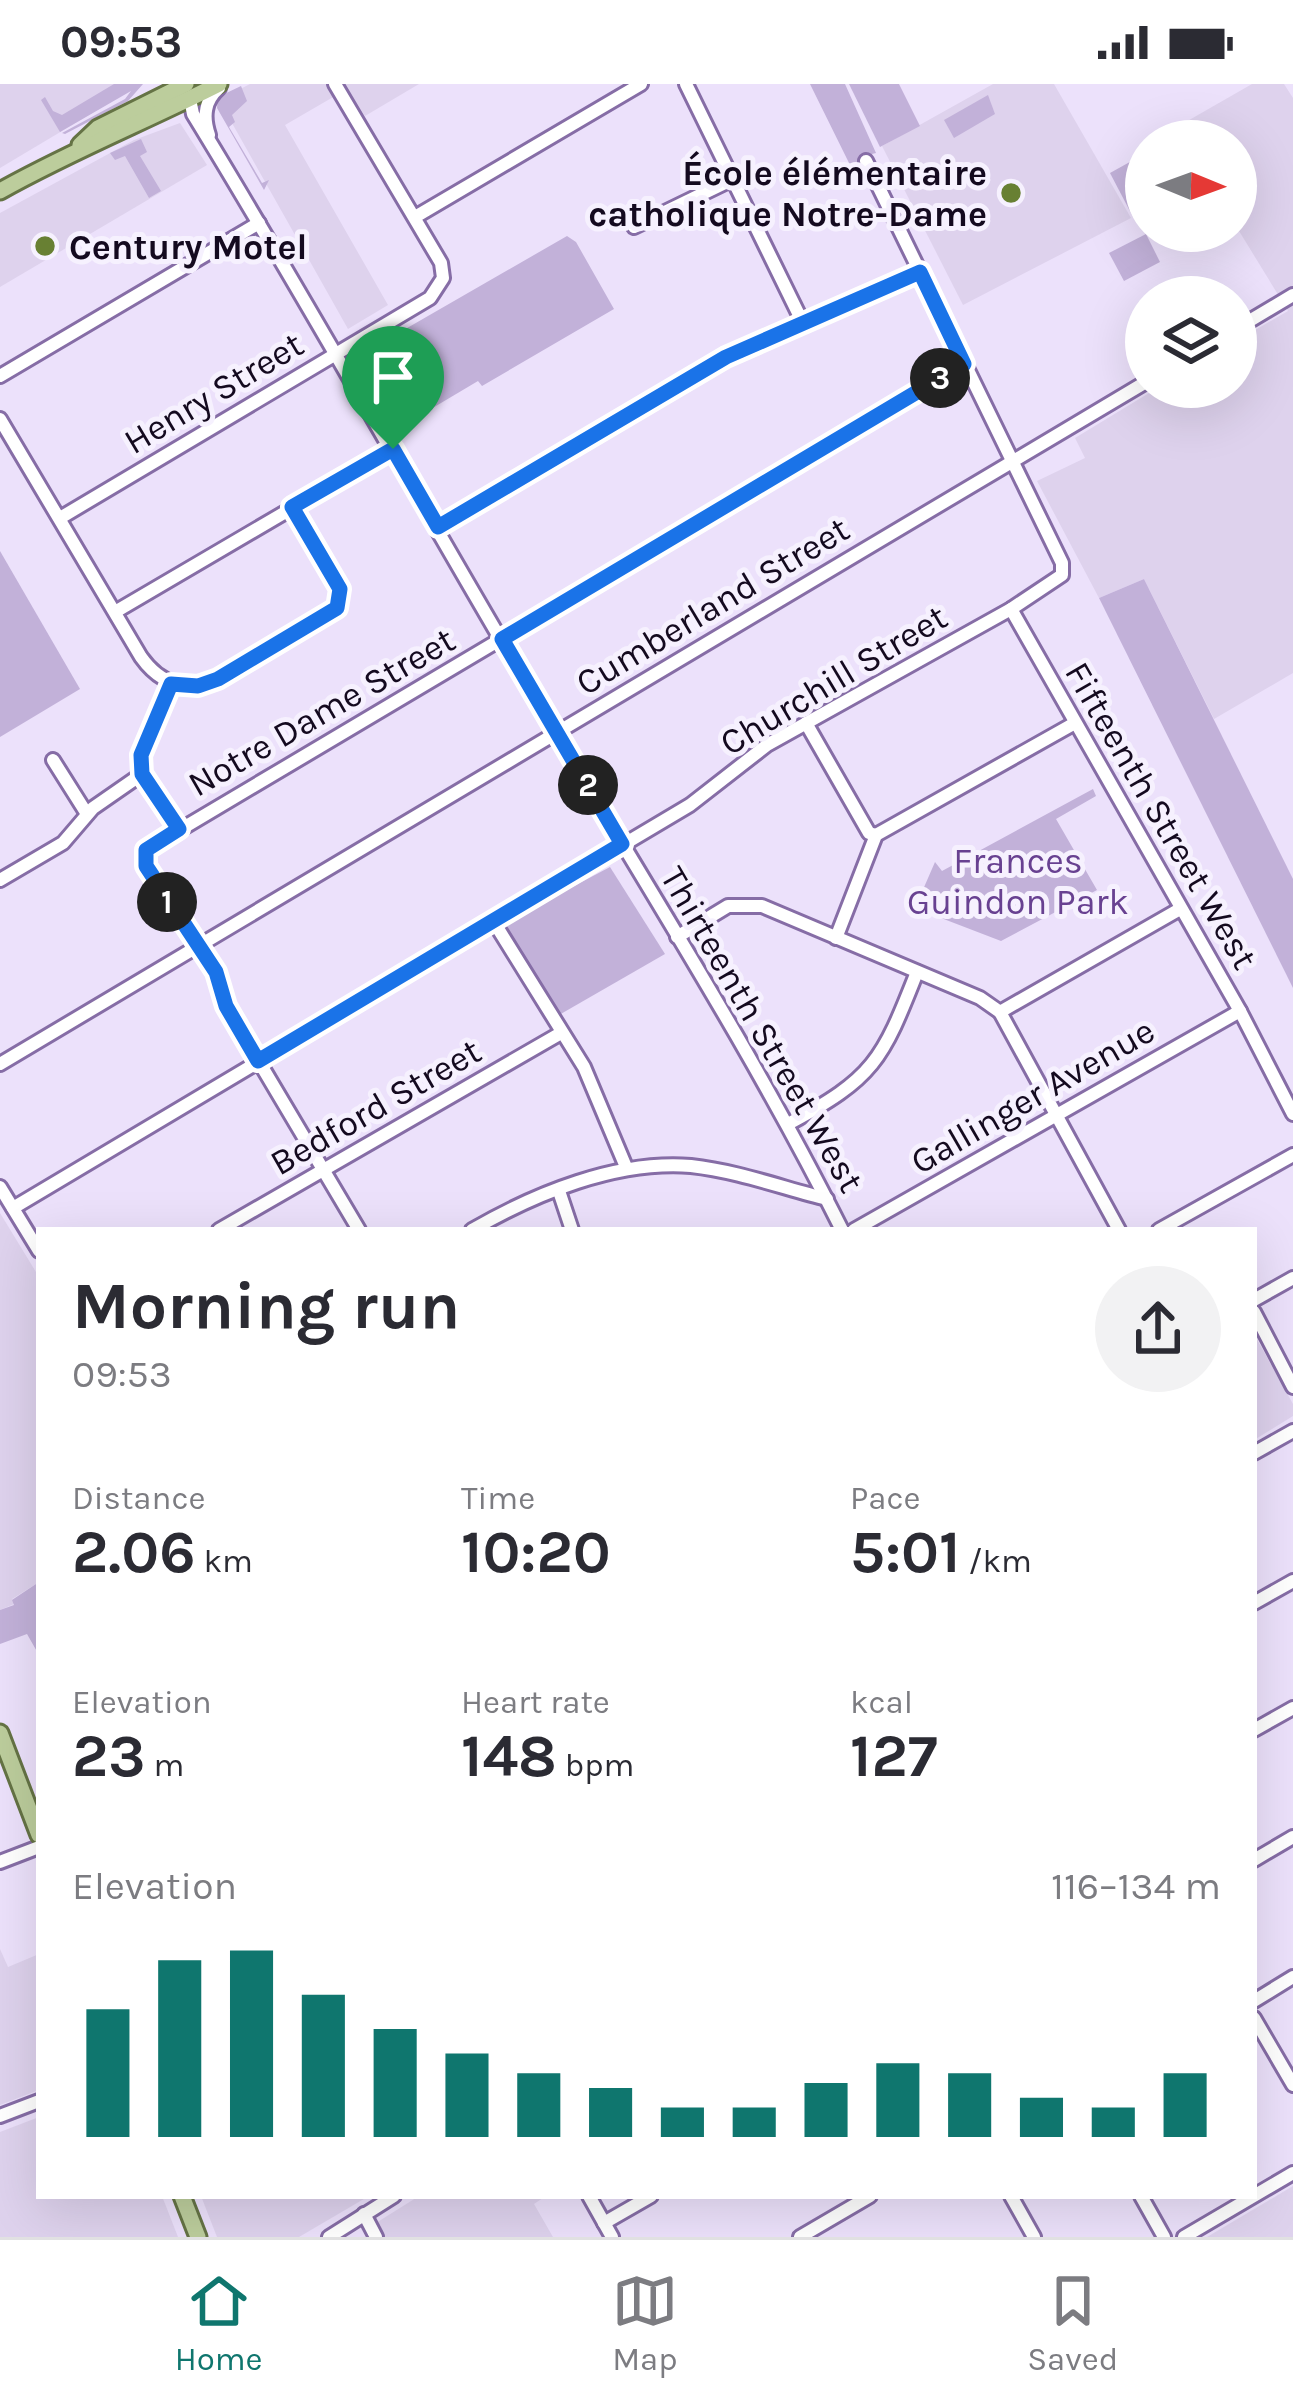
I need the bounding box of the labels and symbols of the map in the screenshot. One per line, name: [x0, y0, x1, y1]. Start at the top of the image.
north arrow: [1125, 120, 1257, 252]
place label: École élémentaire catholique Notre-Dame: [588, 151, 987, 236]
marker: École élémentaire catholique Notre-Dame: [998, 180, 1024, 206]
place label: Century Motel: [69, 226, 308, 269]
marker: Century Motel: [32, 233, 58, 259]
street label: Henry Street: [116, 323, 311, 463]
pin: [342, 326, 444, 449]
pin: 3: [910, 348, 970, 408]
street label: Cumberland Street: [569, 508, 856, 704]
street label: Churchill Street: [712, 596, 955, 764]
street label: Notre Dame Street: [181, 618, 462, 805]
street label: Fifteenth Street West: [1056, 655, 1266, 976]
pin: 2: [558, 755, 618, 815]
park label: Frances Guindon Park: [907, 840, 1129, 923]
street label: Thirteenth Street West: [652, 859, 873, 1200]
pin: 1: [137, 872, 197, 932]
street label: Gallinger Avenue: [903, 1009, 1162, 1183]
street label: Bedford Street: [263, 1030, 488, 1184]

